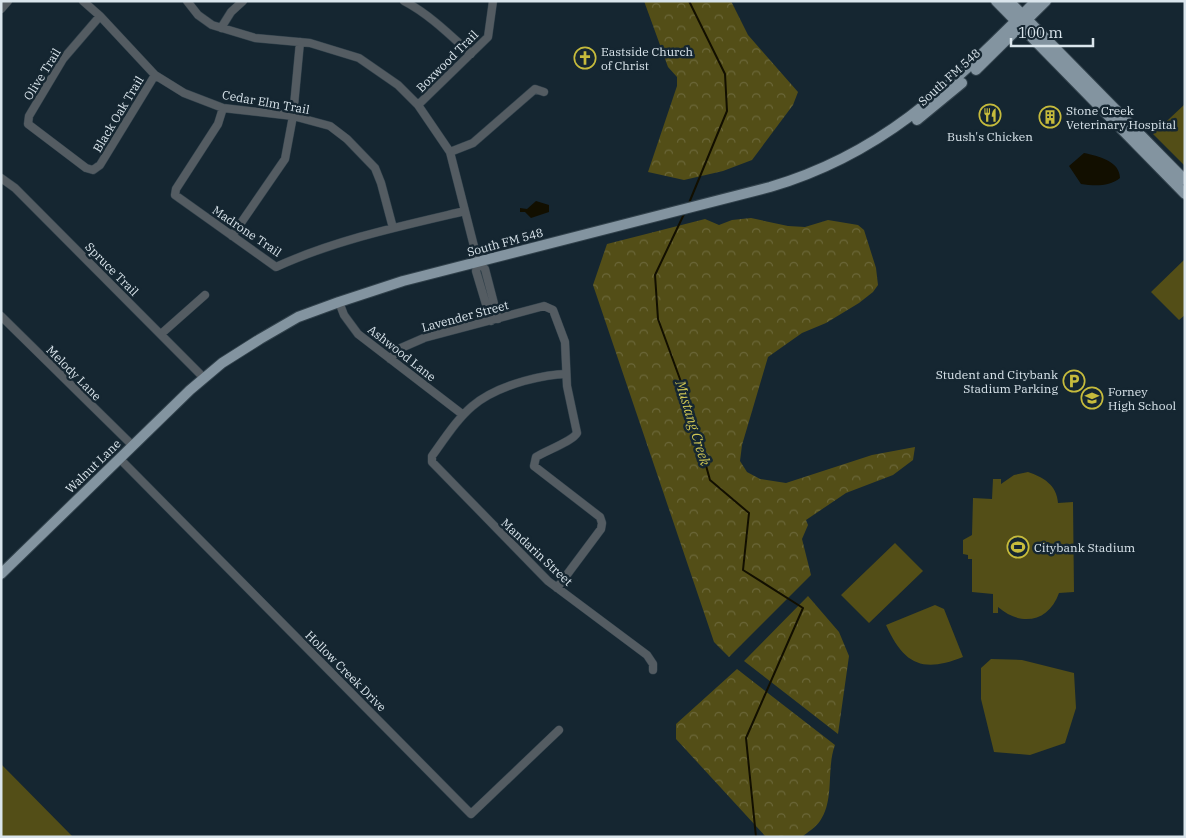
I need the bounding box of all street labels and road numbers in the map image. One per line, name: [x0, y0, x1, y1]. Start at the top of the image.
street label: Boxwood Trail: [413, 27, 481, 95]
street label: Olive Trail: [20, 45, 64, 103]
street label: South FM 548: [915, 45, 983, 109]
street label: Black Oak Trail: [89, 73, 147, 155]
street label: Cedar Elm Trail: [221, 87, 311, 117]
street label: Madrone Trail: [210, 202, 285, 260]
street label: South FM 548: [465, 225, 545, 259]
street label: Spruce Trail: [82, 239, 142, 299]
street label: Lavender Street: [420, 297, 510, 335]
street label: Ashwood Lane: [365, 322, 439, 384]
street label: Melody Lane: [43, 342, 105, 404]
street label: Walnut Lane: [62, 436, 124, 496]
street label: Mandarin Street: [498, 515, 576, 589]
street label: Hollow Creek Drive: [302, 627, 390, 715]

